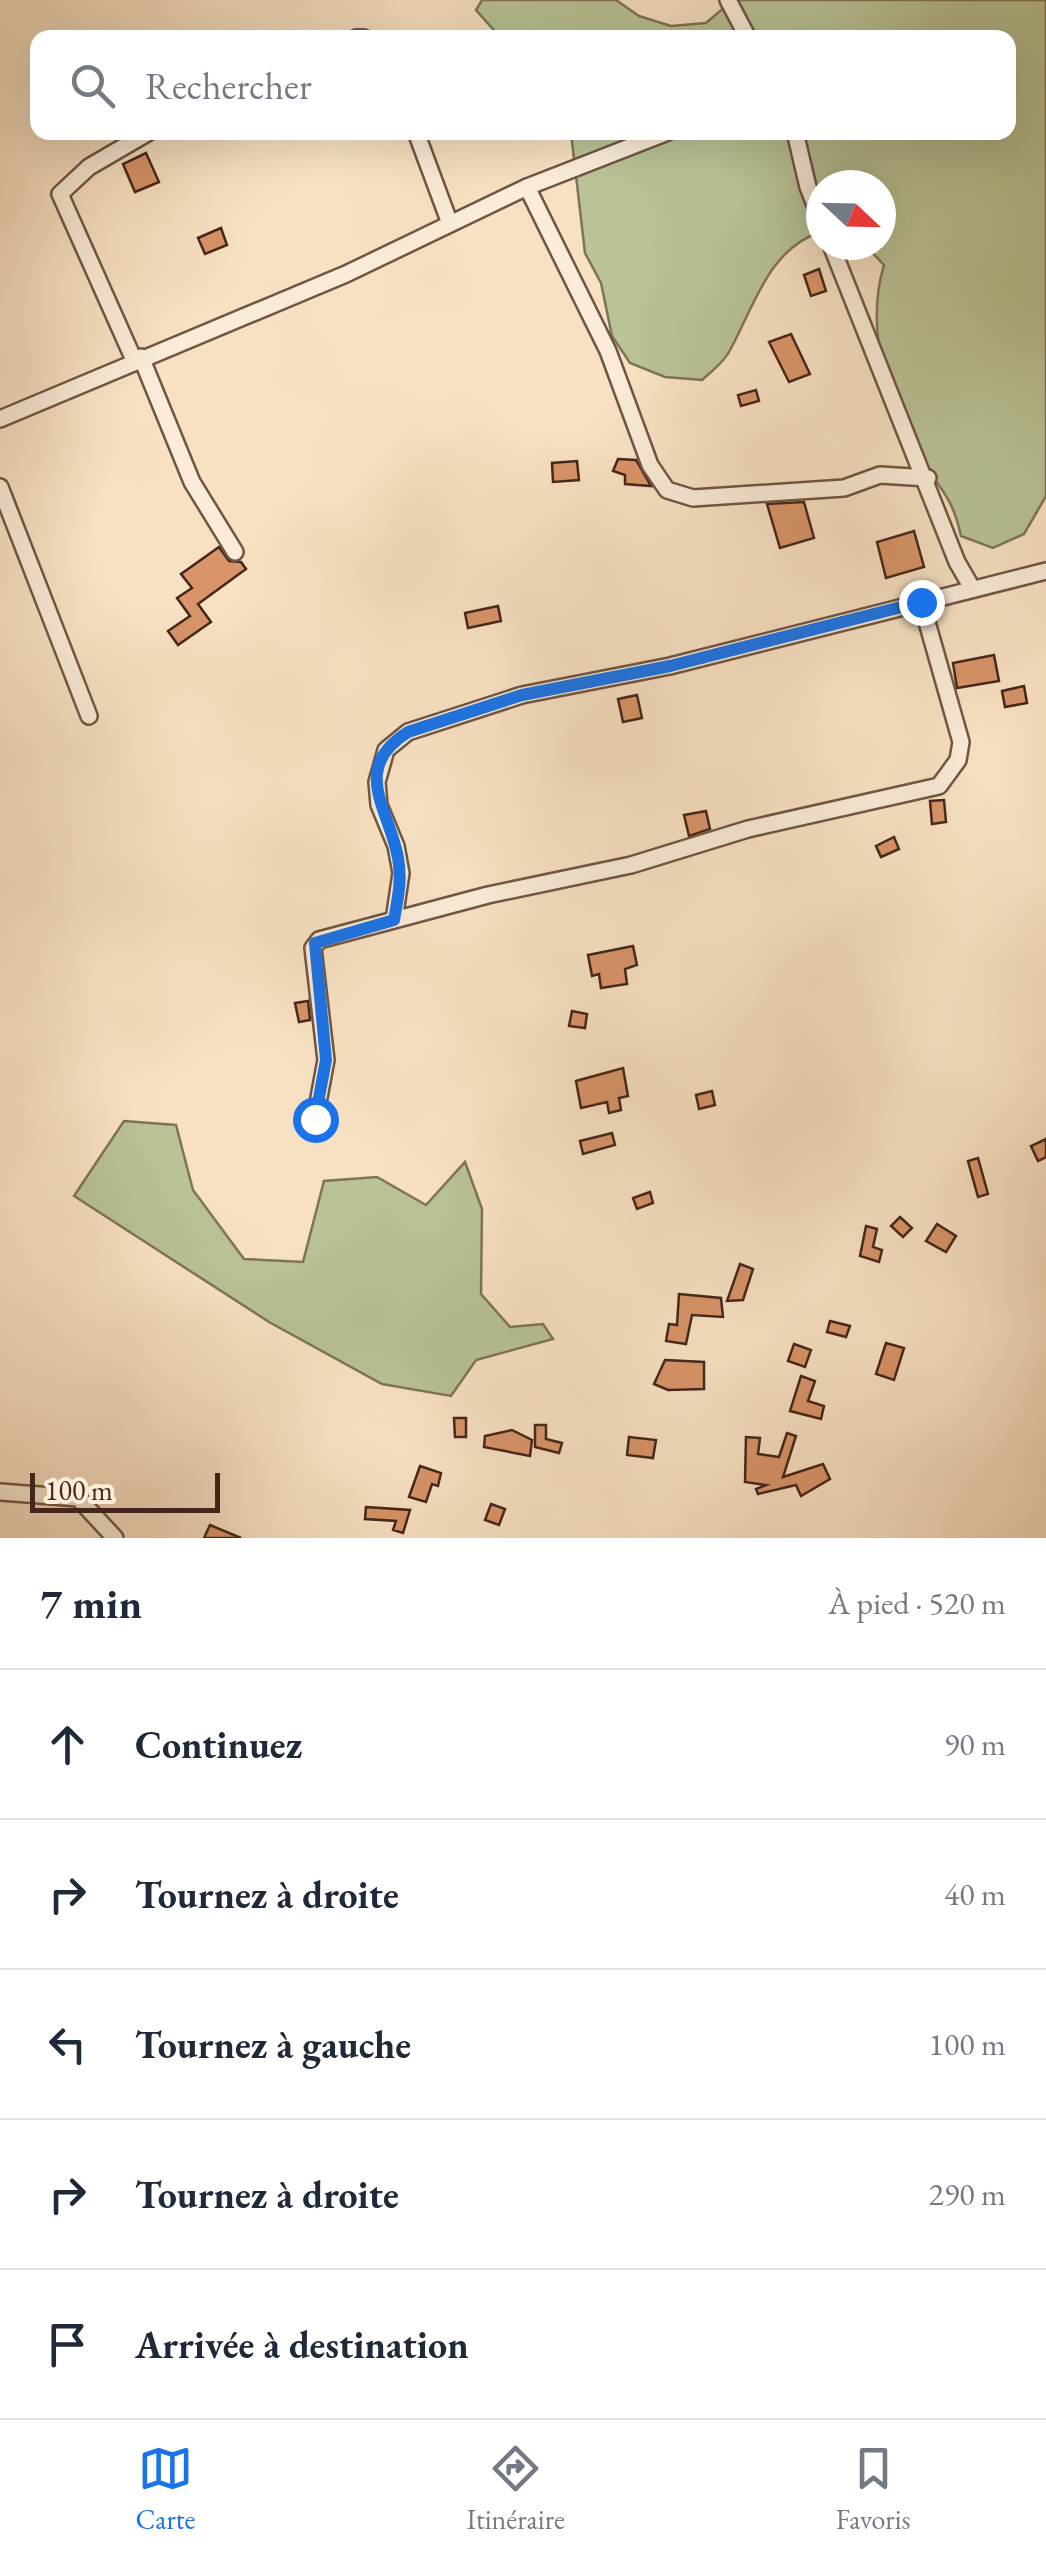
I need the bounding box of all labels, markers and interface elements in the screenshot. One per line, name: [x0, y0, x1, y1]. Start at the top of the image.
search box: [30, 30, 1016, 140]
icon: search: [65, 58, 120, 113]
text: Rechercher: [145, 61, 312, 110]
north arrow: [806, 170, 896, 260]
route end: [899, 580, 945, 626]
route start: [293, 1097, 339, 1143]
scale bar: [30, 1468, 220, 1512]
text: 100 m: [45, 1472, 113, 1508]
text: 7 min: [40, 1576, 142, 1631]
text: À pied · 520 m: [828, 1582, 1006, 1624]
icon: ahead: [40, 1717, 95, 1772]
text: Continuez: [135, 1720, 302, 1769]
text: 90 m: [944, 1723, 1006, 1765]
icon: right: [40, 1867, 95, 1922]
text: Tournez à droite: [135, 1870, 399, 1919]
text: 40 m: [944, 1873, 1006, 1915]
icon: left: [40, 2017, 95, 2072]
text: Tournez à gauche: [135, 2020, 411, 2069]
text: 100 m: [929, 2023, 1006, 2065]
icon: right: [40, 2167, 95, 2222]
text: Tournez à droite: [135, 2170, 399, 2219]
text: 290 m: [929, 2173, 1006, 2215]
icon: arrive: [40, 2317, 95, 2372]
text: Arrivée à destination: [135, 2320, 469, 2369]
tab: Carte: [135, 2441, 196, 2537]
tab: Itinéraire: [466, 2441, 565, 2537]
tab: Favoris: [836, 2441, 911, 2537]

